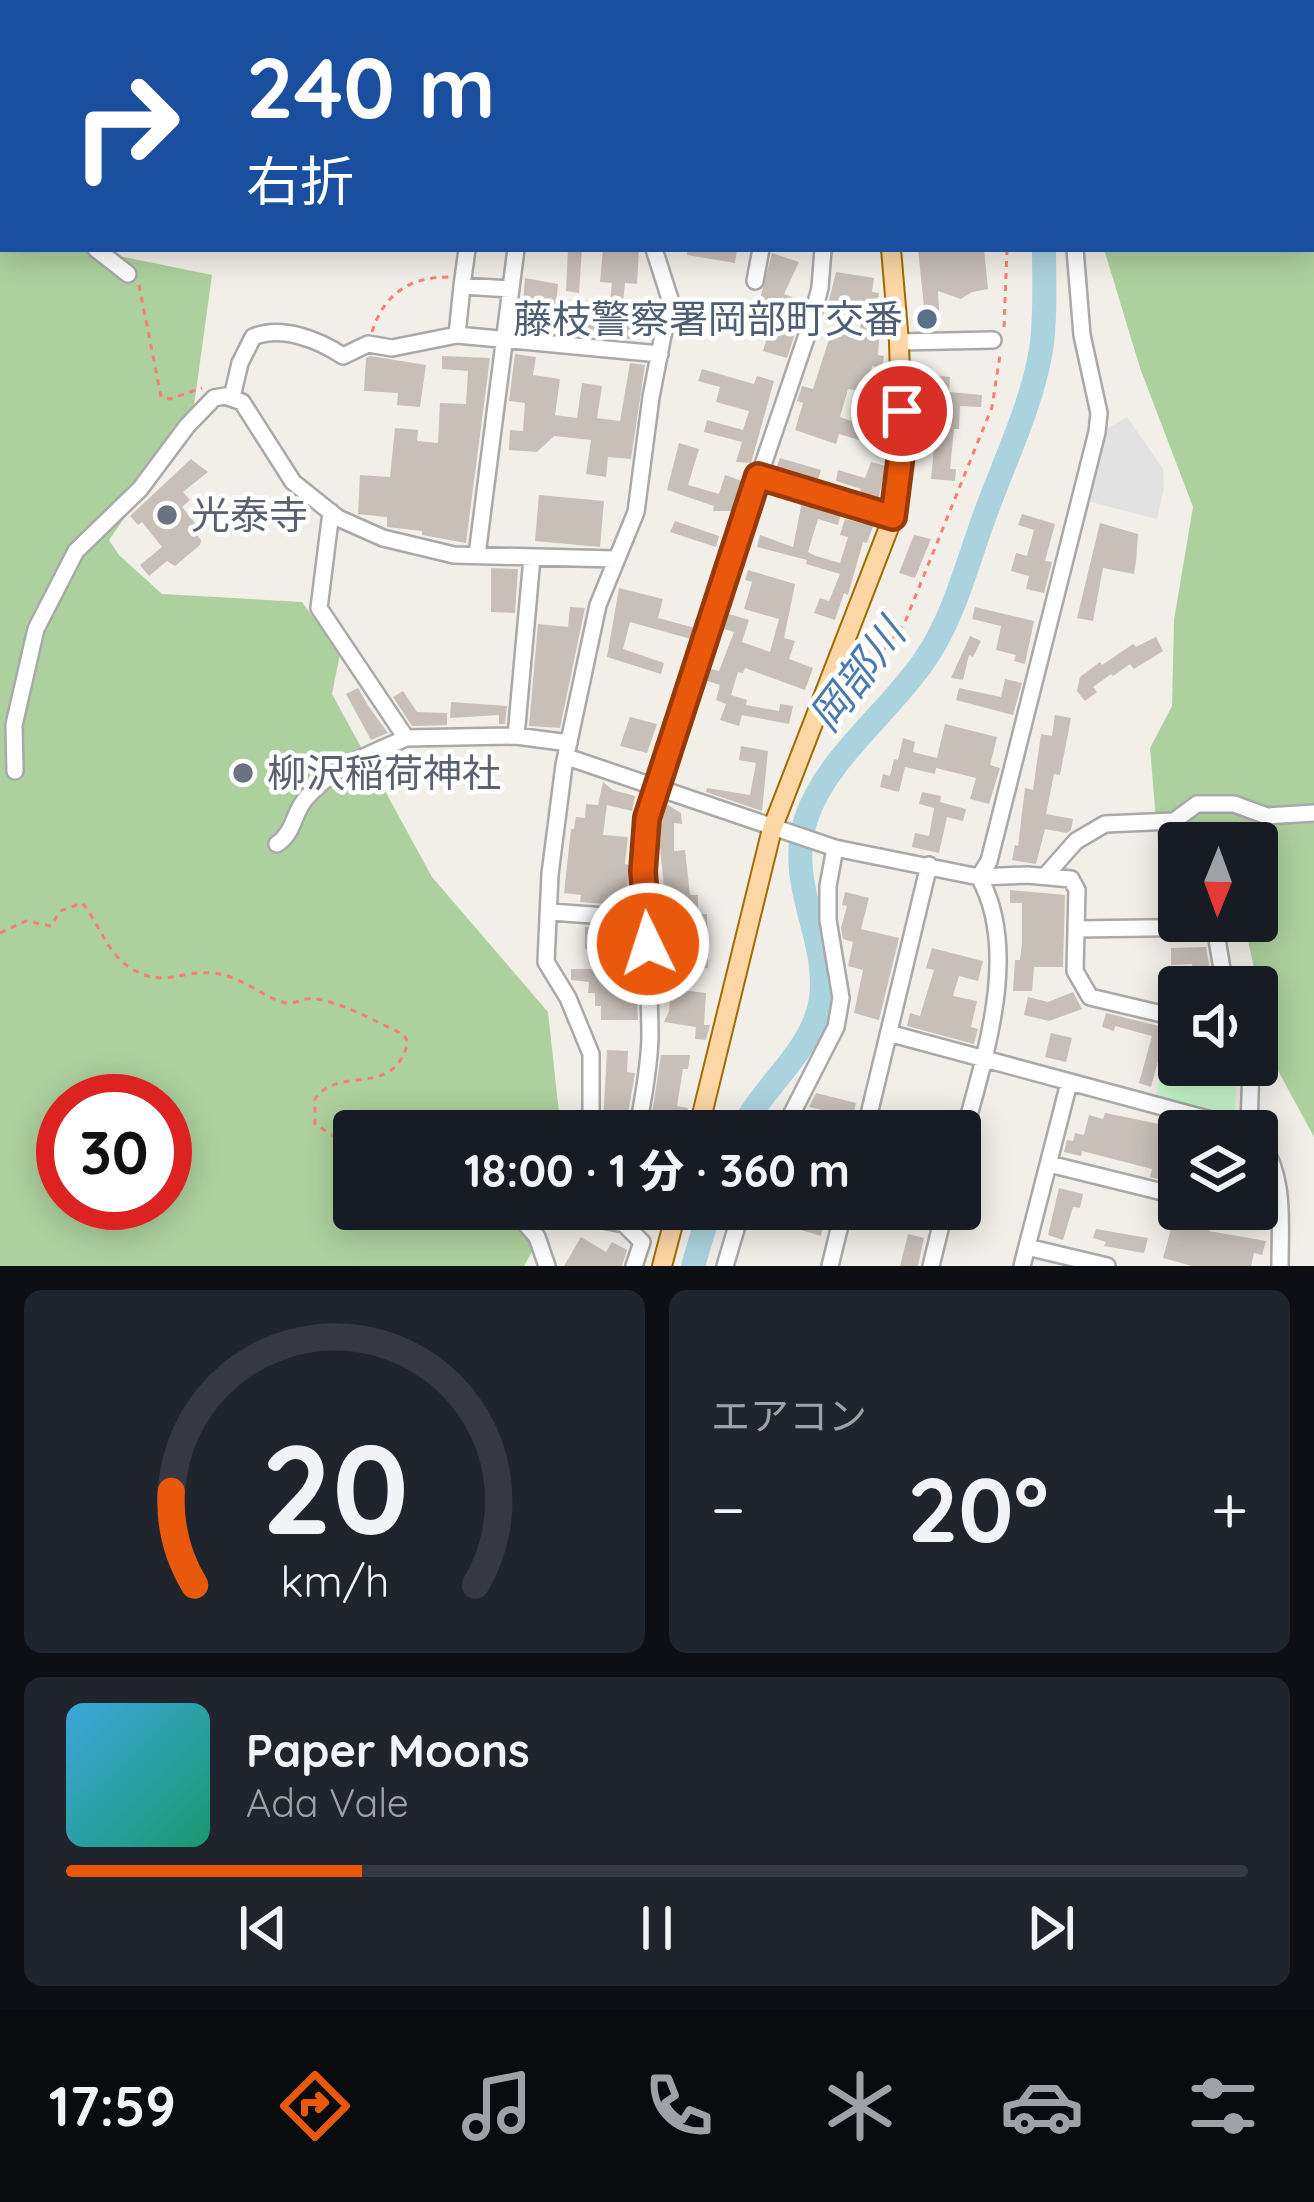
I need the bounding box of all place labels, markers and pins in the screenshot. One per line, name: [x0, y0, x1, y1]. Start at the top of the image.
place label: 藤枝警察署岡部町交番: [513, 294, 903, 343]
marker: 藤枝警察署岡部町交番: [914, 306, 940, 332]
pin: [851, 360, 953, 462]
place label: 光泰寺: [191, 490, 308, 539]
marker: 光泰寺: [154, 502, 180, 528]
place label: 柳沢稲荷神社: [267, 748, 501, 797]
marker: 柳沢稲荷神社: [230, 760, 256, 786]

